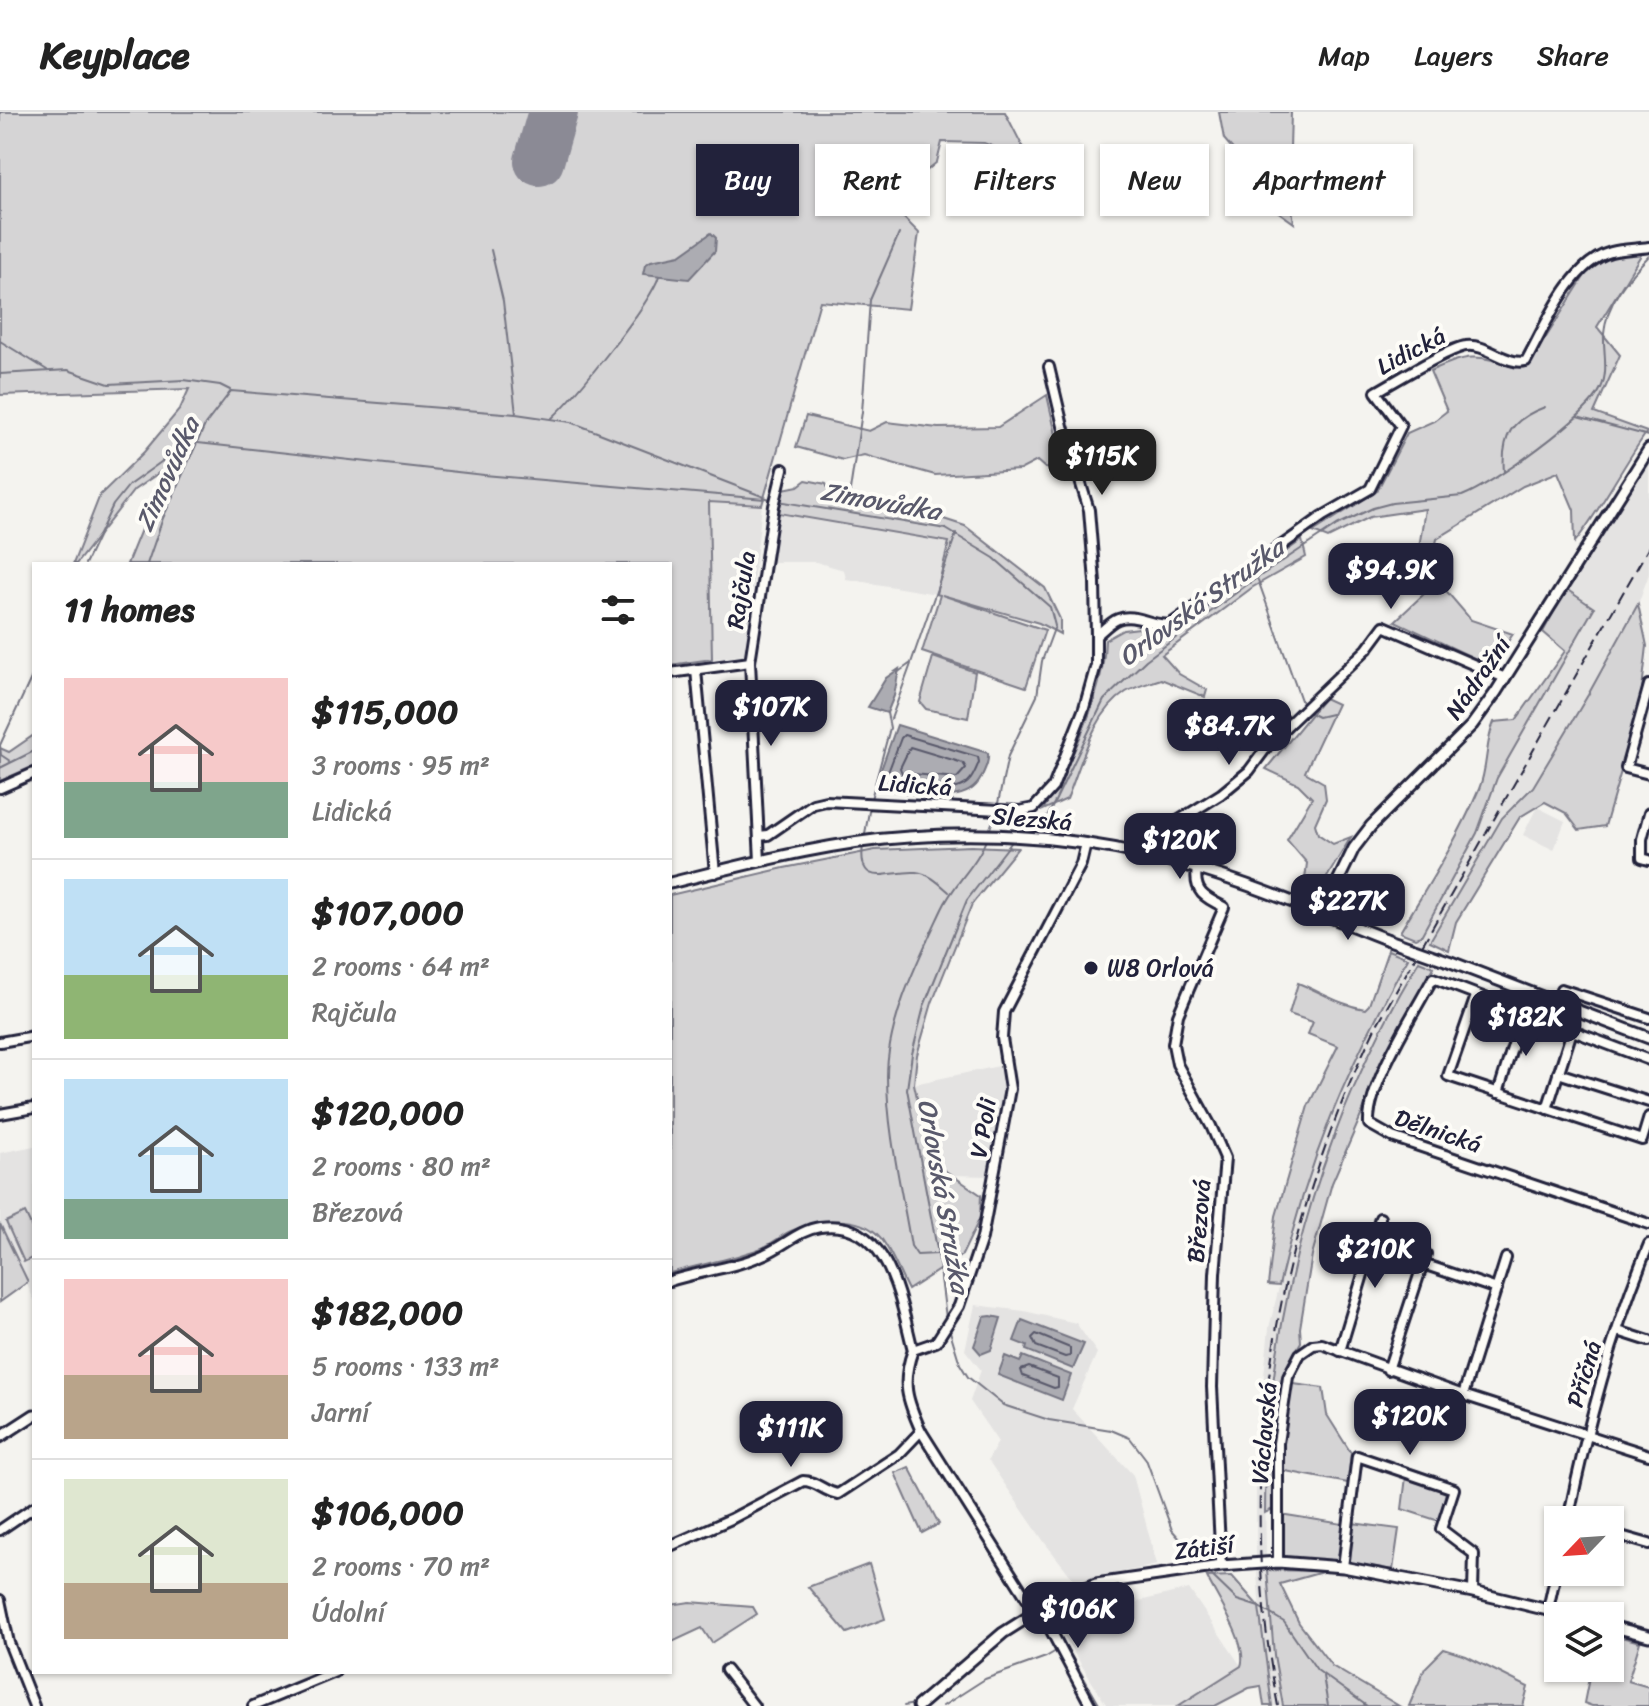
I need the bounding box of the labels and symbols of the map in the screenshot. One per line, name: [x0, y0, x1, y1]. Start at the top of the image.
street label: Lidická: [1369, 315, 1453, 387]
water label: Zimovůdka: [121, 407, 214, 539]
pin: $115K: [1046, 429, 1158, 497]
water label: Zimovůdka: [817, 468, 948, 535]
water label: Orlovská Stružka: [1108, 524, 1296, 678]
pin: $94.9K: [1326, 543, 1456, 611]
street label: Rajčula: [714, 548, 768, 632]
street label: Nádražní: [1434, 625, 1524, 729]
pin: $107K: [715, 680, 827, 748]
pin: $84.7K: [1164, 699, 1294, 767]
street label: Lidická: [877, 761, 953, 809]
street label: Slezská: [990, 795, 1074, 843]
pin: $120K: [1124, 813, 1236, 881]
pin: $227K: [1292, 874, 1404, 942]
place label: W8 Orlová: [1107, 947, 1214, 989]
marker: W8 Orlová: [1082, 959, 1100, 977]
pin: $182K: [1470, 990, 1582, 1058]
street label: V Poli: [957, 1093, 1009, 1161]
water label: Orlovská Stružka: [904, 1095, 984, 1300]
street label: Dělnická: [1389, 1097, 1487, 1165]
street label: Březová: [1174, 1177, 1224, 1265]
pin: $210K: [1319, 1222, 1431, 1290]
street label: Příčná: [1554, 1335, 1614, 1413]
street label: Václavská: [1239, 1380, 1289, 1486]
pin: $120K: [1354, 1389, 1466, 1457]
pin: $111K: [735, 1401, 847, 1469]
north arrow: [1544, 1506, 1624, 1586]
street label: Zátiší: [1172, 1523, 1240, 1572]
pin: $106K: [1022, 1582, 1134, 1650]

